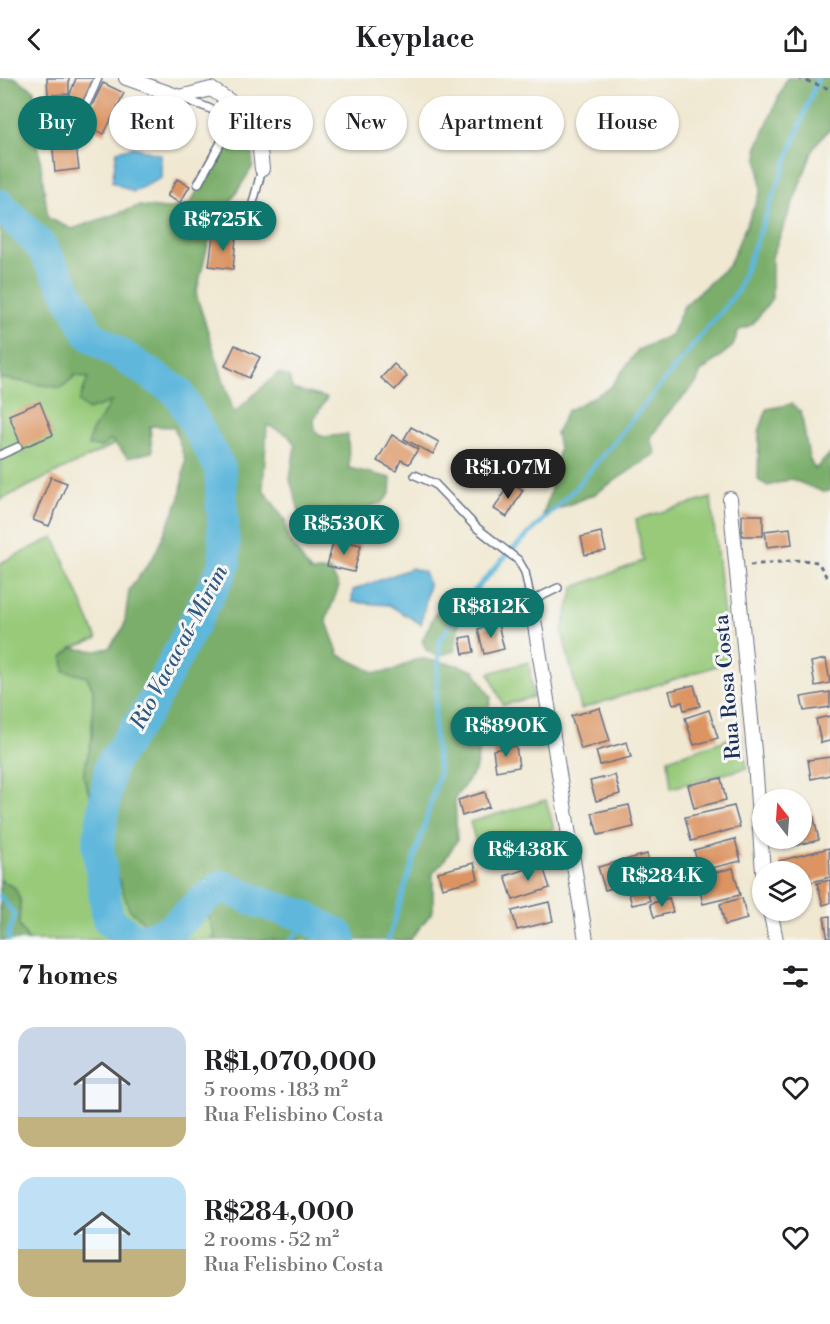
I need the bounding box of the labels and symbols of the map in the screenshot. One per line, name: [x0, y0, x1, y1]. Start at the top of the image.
pin: R$725K: [174, 201, 272, 252]
pin: R$1.07M: [453, 449, 563, 500]
pin: R$530K: [295, 505, 393, 556]
water label: Rio Vacacaí-Mirim: [124, 561, 234, 735]
pin: R$812K: [442, 588, 540, 639]
street label: Rua Rosa Costa: [709, 613, 747, 761]
pin: R$890K: [457, 707, 555, 758]
north arrow: [752, 789, 812, 849]
pin: R$438K: [479, 831, 577, 882]
pin: R$284K: [613, 857, 711, 908]

